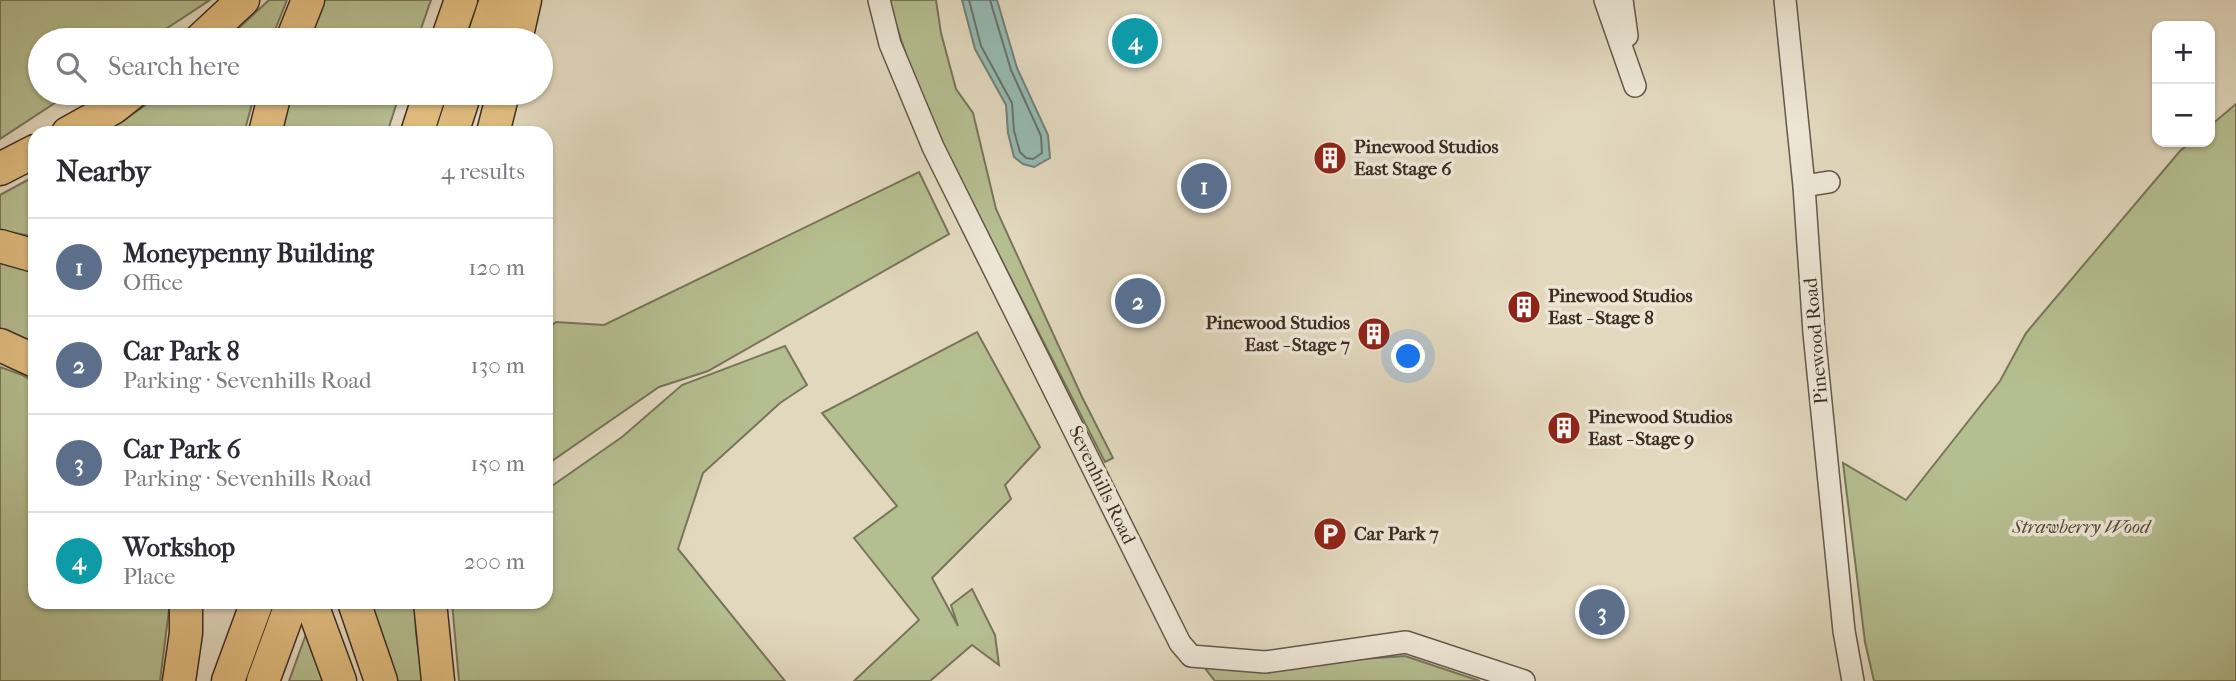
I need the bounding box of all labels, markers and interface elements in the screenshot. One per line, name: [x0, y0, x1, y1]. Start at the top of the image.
pin: 4: [1112, 15, 1158, 67]
map controls: [2152, 21, 2215, 147]
button: +: [2152, 21, 2215, 84]
search box: [28, 28, 553, 105]
icon: search: [52, 48, 90, 86]
text: Search here: [108, 51, 240, 82]
button: −: [2152, 84, 2215, 147]
place label: Pinewood Studios East Stage 6: [1354, 136, 1498, 180]
building icon: Pinewood Studios East Stage 6: [1311, 139, 1349, 177]
text: Nearby: [56, 154, 151, 189]
text: 4 results: [441, 158, 525, 185]
pin: 1: [1181, 160, 1227, 212]
text: Moneypenny Building: [123, 238, 374, 269]
text: 1: [75, 254, 83, 281]
text: 120 m: [468, 254, 525, 281]
text: Office: [123, 269, 183, 296]
pin: 2: [1115, 275, 1161, 327]
street label: Pinewood Road: [1799, 276, 1832, 405]
place label: Pinewood Studios East - Stage 8: [1548, 285, 1692, 329]
building icon: Pinewood Studios East - Stage 8: [1505, 288, 1543, 326]
place label: Pinewood Studios East - Stage 7: [1206, 312, 1350, 356]
building icon: Pinewood Studios East - Stage 7: [1355, 315, 1393, 353]
text: Car Park 8: [123, 336, 239, 367]
your location: [1391, 339, 1425, 373]
text: 2: [73, 352, 85, 379]
text: 130 m: [471, 352, 525, 379]
text: Parking · Sevenhills Road: [123, 367, 372, 394]
place label: Pinewood Studios East - Stage 9: [1588, 406, 1732, 450]
building icon: Pinewood Studios East - Stage 9: [1545, 409, 1583, 447]
street label: Sevenhills Road: [1064, 422, 1140, 548]
text: Car Park 6: [123, 434, 241, 465]
text: 3: [74, 450, 84, 477]
text: 150 m: [470, 450, 525, 477]
text: Parking · Sevenhills Road: [123, 465, 372, 492]
parking icon: Car Park 7: [1311, 515, 1349, 553]
park label: Strawberry Wood: [2011, 516, 2152, 538]
place label: Car Park 7: [1354, 523, 1439, 545]
text: Workshop: [123, 532, 235, 563]
text: 4: [72, 548, 86, 575]
text: 200 m: [464, 548, 525, 575]
text: Place: [123, 563, 175, 590]
pin: 3: [1579, 586, 1625, 638]

